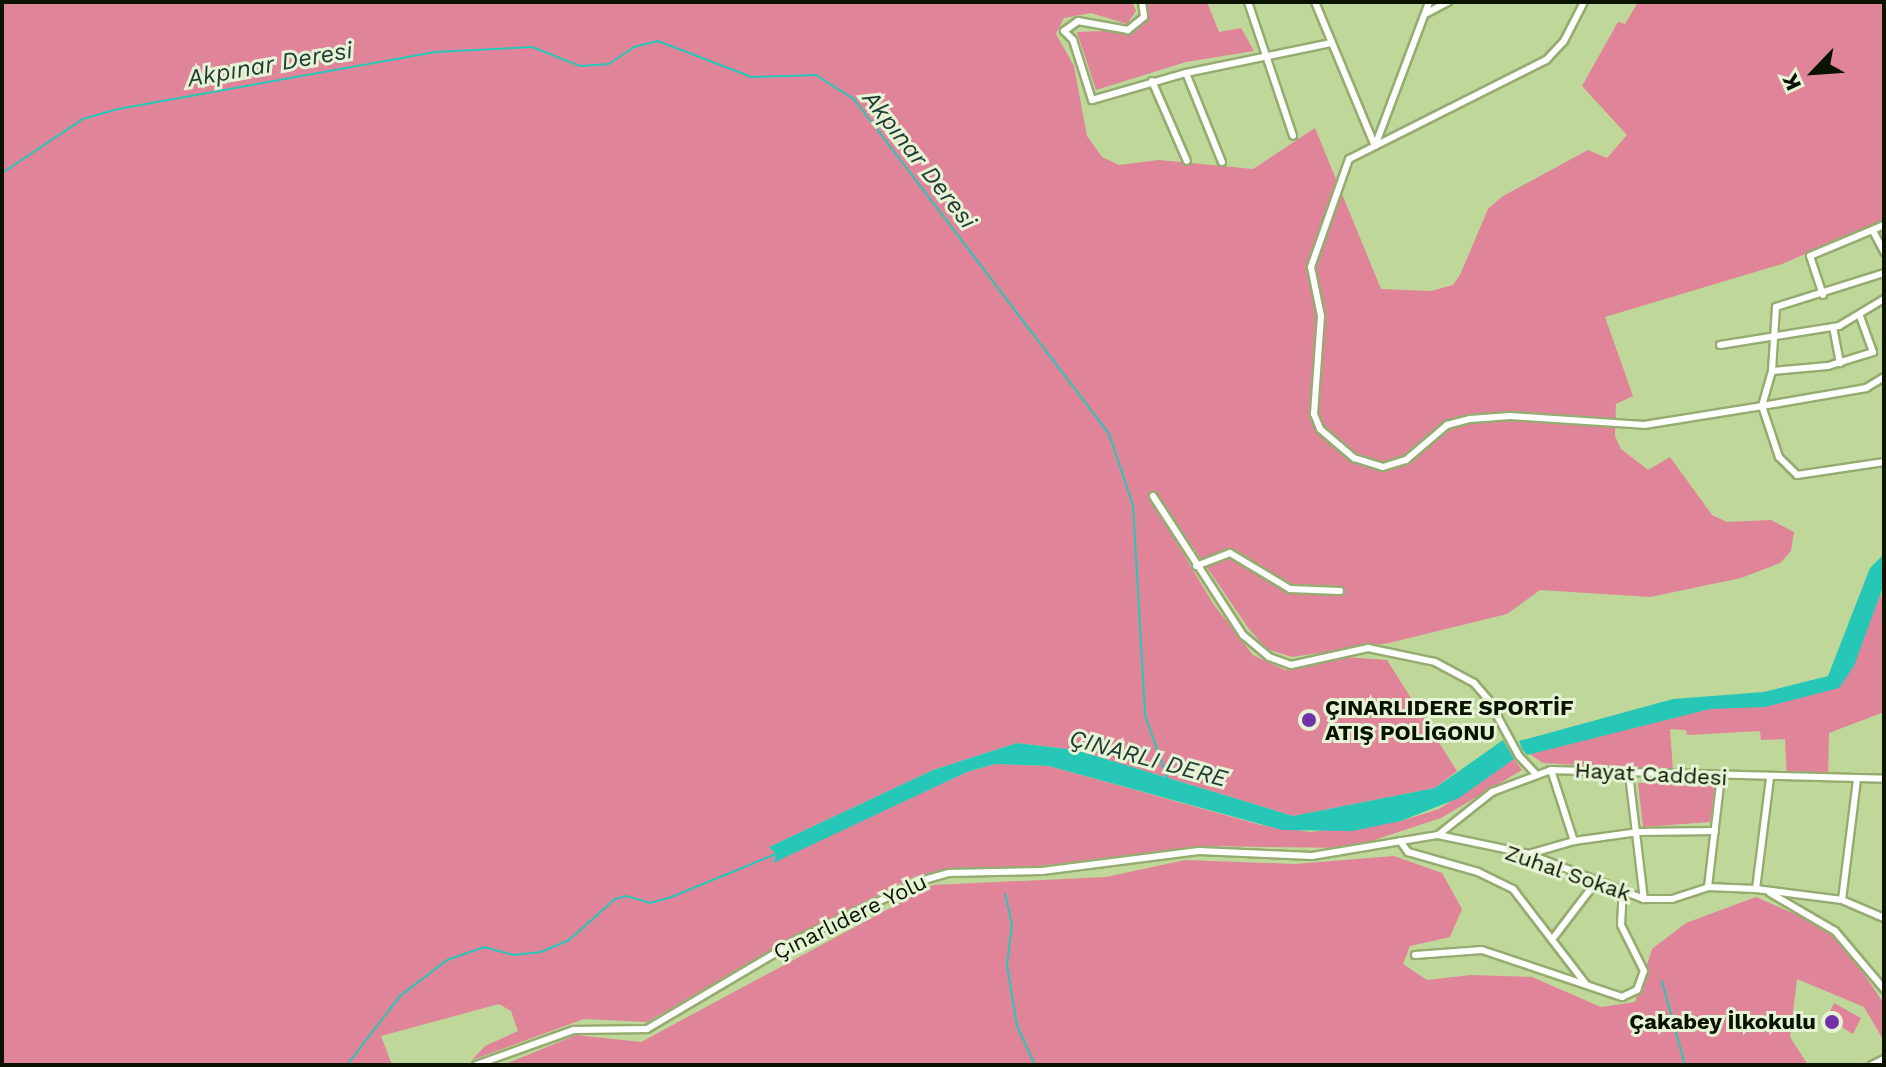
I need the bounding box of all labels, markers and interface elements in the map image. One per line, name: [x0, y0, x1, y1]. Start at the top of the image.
north arrow: [1774, 32, 1854, 112]
water label: Akpınar Deresi: [185, 36, 355, 94]
text: K: [1777, 70, 1806, 95]
water label: Akpınar Deresi: [856, 85, 982, 235]
place label: ÇINARLIDERE SPORTİF ATIŞ POLİGONU: [1325, 694, 1573, 746]
marker: ÇINARLIDERE SPORTİF ATIŞ POLİGONU: [1300, 711, 1318, 729]
water label: ÇINARLI DERE: [1066, 724, 1230, 794]
street label: Hayat Caddesi: [1574, 757, 1728, 791]
street label: Zuhal Sokak: [1501, 839, 1635, 907]
street label: Çınarlıdere Yolu: [769, 868, 931, 966]
place label: Çakabey İlkokulu: [1629, 1009, 1816, 1035]
marker: Çakabey İlkokulu: [1823, 1013, 1841, 1031]

